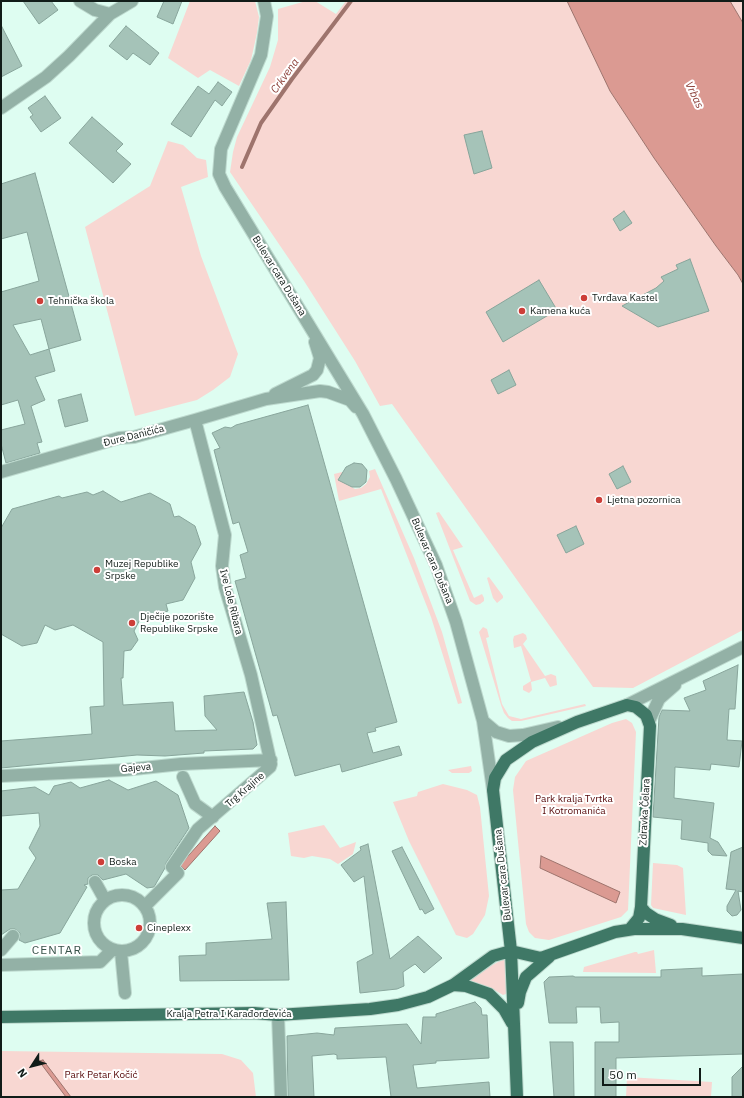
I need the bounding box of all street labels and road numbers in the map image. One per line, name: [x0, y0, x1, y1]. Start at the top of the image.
street label: Bulevar cara Dušana: [250, 234, 308, 318]
street label: Đure Daničića: [102, 423, 166, 449]
street label: Bulevar cara Dušana: [409, 516, 455, 606]
street label: Ive Lole Ribara: [217, 568, 245, 636]
street label: Gajeva: [120, 761, 152, 775]
street label: Trg Krajine: [223, 770, 267, 810]
street label: Zdravka Čelara: [637, 778, 653, 846]
street label: Bulevar cara Dušana: [492, 829, 514, 921]
street label: Kralja Petra I Karađorđevića: [166, 1008, 292, 1020]

